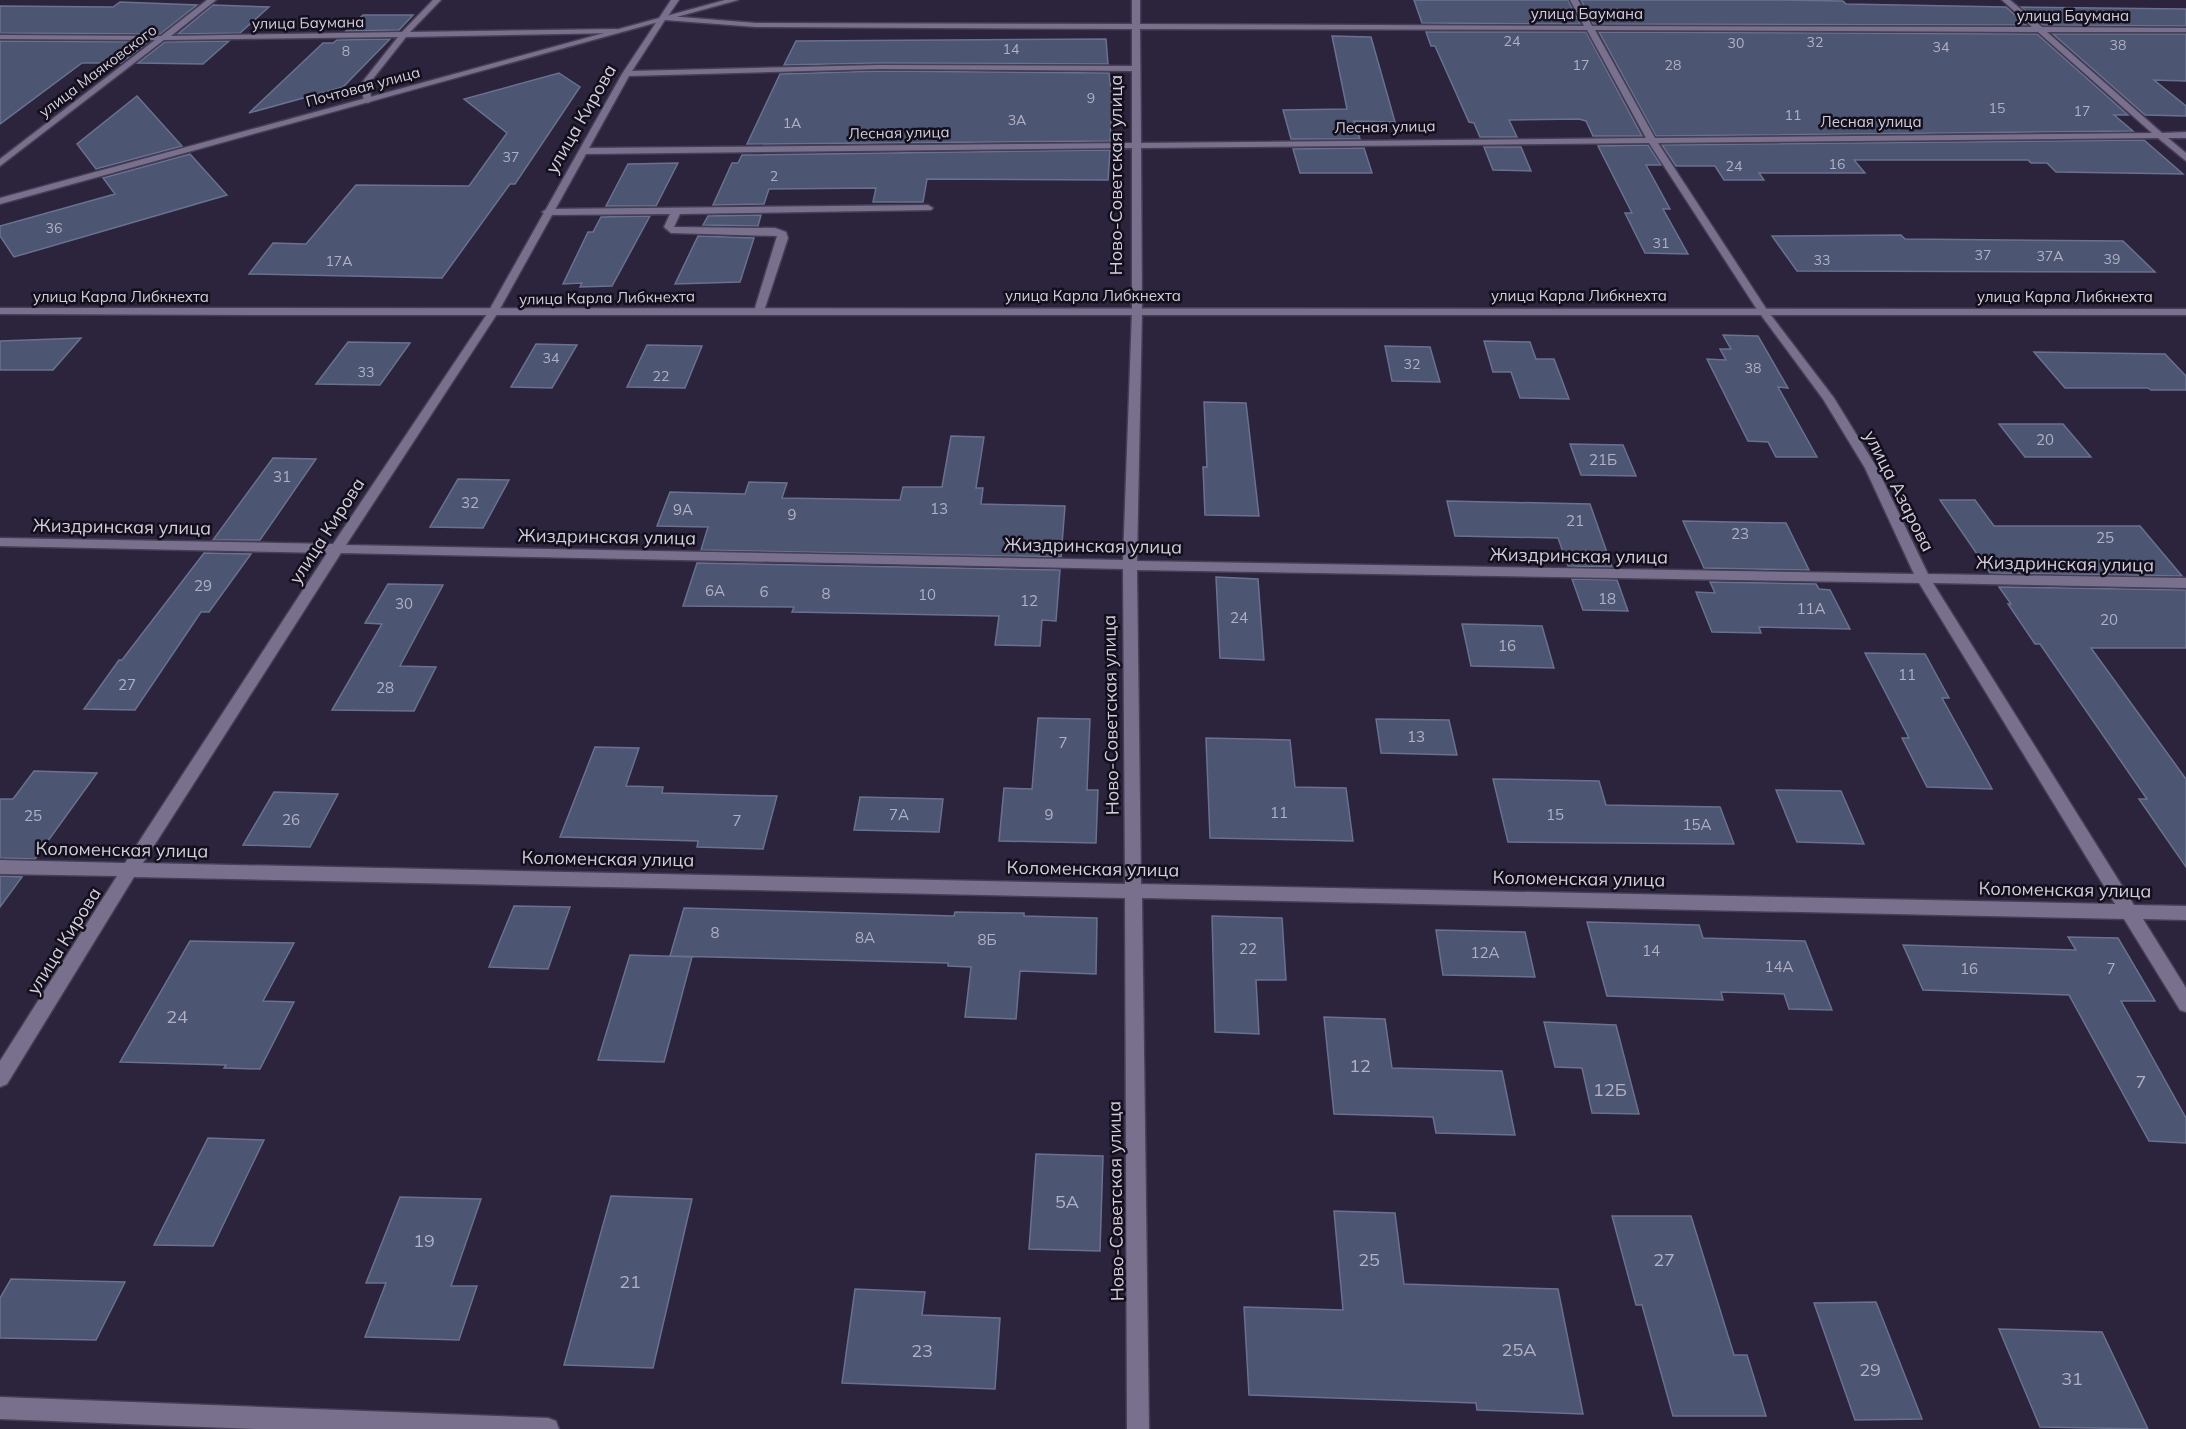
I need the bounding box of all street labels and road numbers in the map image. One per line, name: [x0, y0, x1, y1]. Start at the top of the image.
street label: улица Баумана: [1531, 4, 1643, 23]
street label: улица Баумана: [2017, 6, 2129, 25]
street label: улица Баумана: [252, 12, 364, 33]
street label: улица Маяковского: [35, 20, 160, 121]
street label: улица Кирова: [540, 60, 621, 177]
street label: Почтовая улица: [304, 62, 422, 111]
street label: Ново-Советская улица: [1104, 75, 1127, 275]
street label: Лесная улица: [1820, 112, 1922, 131]
street label: Лесная улица: [1334, 116, 1436, 137]
street label: Лесная улица: [848, 122, 950, 143]
street label: улица Карла Либкнехта: [519, 286, 695, 309]
street label: улица Карла Либкнехта: [1005, 286, 1181, 305]
street label: улица Карла Либкнехта: [1491, 286, 1667, 305]
street label: улица Карла Либкнехта: [33, 287, 209, 306]
street label: улица Карла Либкнехта: [1977, 287, 2153, 306]
street label: улица Азарова: [1859, 426, 1940, 555]
street label: улица Кирова: [284, 473, 369, 588]
street label: Жиздринская улица: [33, 513, 211, 540]
street label: Жиздринская улица: [518, 523, 696, 550]
street label: Жиздринская улица: [1004, 532, 1182, 559]
street label: Жиздринская улица: [1490, 542, 1668, 569]
street label: Жиздринская улица: [1976, 550, 2154, 577]
street label: Ново-Советская улица: [1097, 615, 1124, 815]
street label: Коломенская улица: [35, 836, 209, 863]
street label: Коломенская улица: [521, 845, 695, 872]
street label: Коломенская улица: [1006, 855, 1180, 882]
street label: Коломенская улица: [1492, 865, 1666, 892]
street label: Коломенская улица: [1978, 876, 2152, 903]
street label: улица Кирова: [21, 883, 106, 999]
street label: Ново-Советская улица: [1102, 1101, 1129, 1301]

